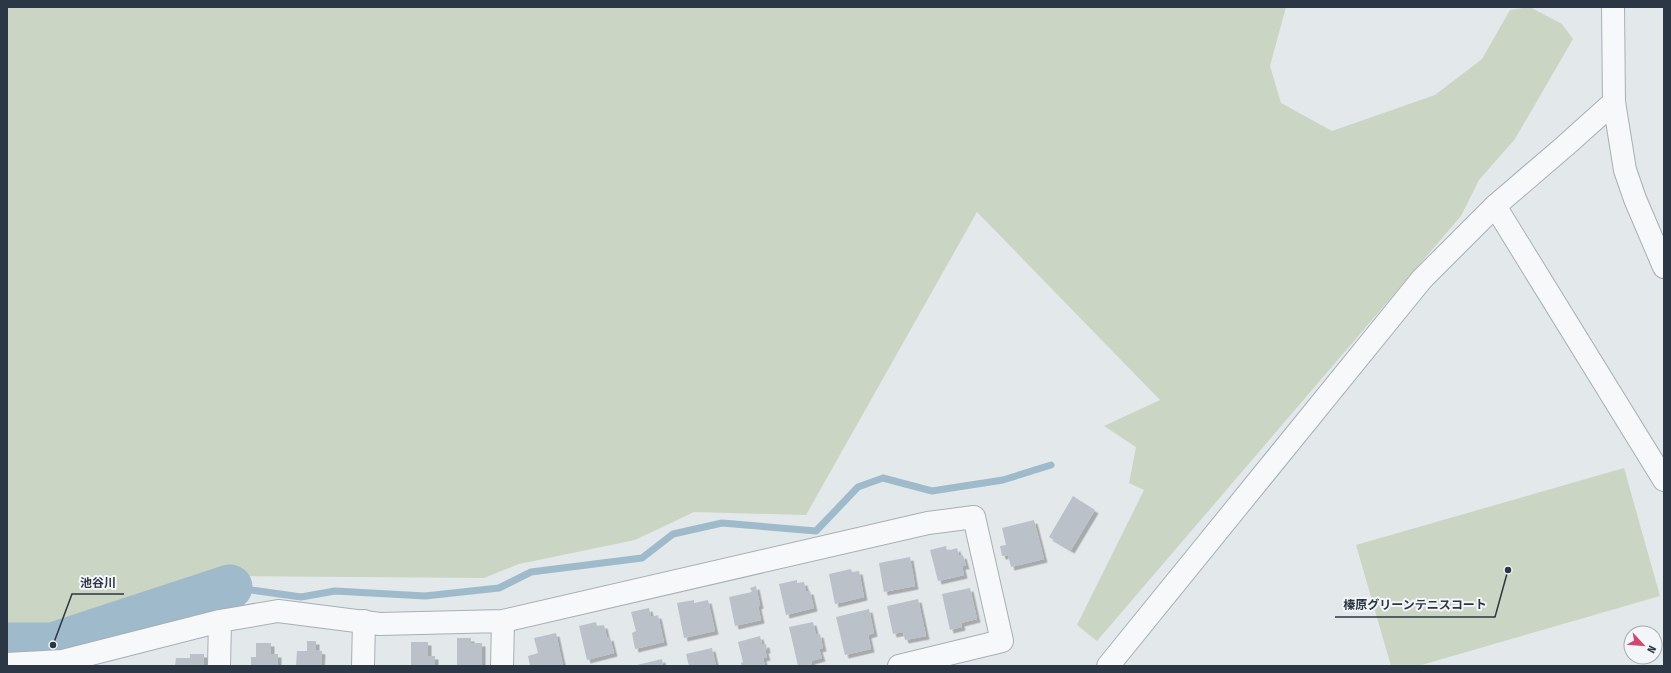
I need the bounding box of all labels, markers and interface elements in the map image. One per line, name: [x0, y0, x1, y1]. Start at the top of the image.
callout: 池谷川: [72, 570, 124, 594]
text: 池谷川: [80, 576, 116, 590]
callout: 榛原グリーンテニスコート: [1335, 593, 1495, 617]
text: 榛原グリーンテニスコート: [1343, 598, 1487, 612]
north arrow: [1623, 625, 1663, 665]
text: N: [1644, 643, 1659, 655]

